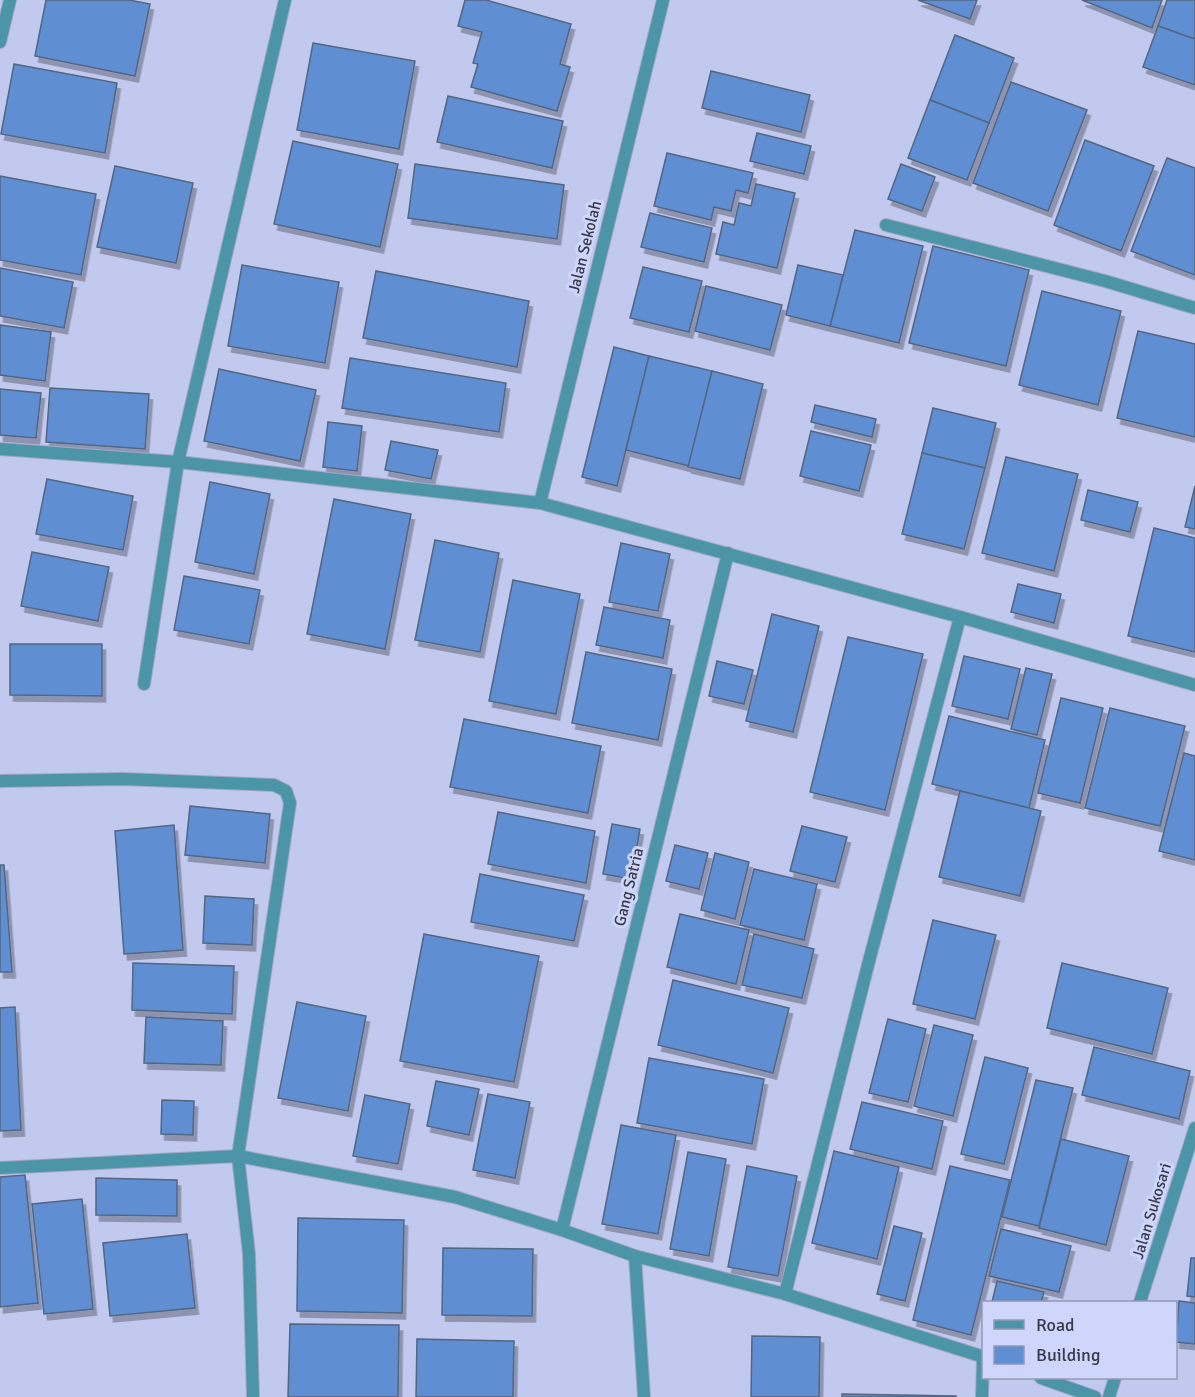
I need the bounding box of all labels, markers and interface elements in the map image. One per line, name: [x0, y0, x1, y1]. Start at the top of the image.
street label: Jalan Sekolah: [564, 199, 606, 295]
street label: Gang Satria: [610, 846, 648, 928]
street label: Jalan Sukosari: [1128, 1161, 1176, 1261]
legend: [982, 1301, 1177, 1379]
text: Road: [1036, 1314, 1075, 1336]
text: Building: [1036, 1344, 1100, 1366]

